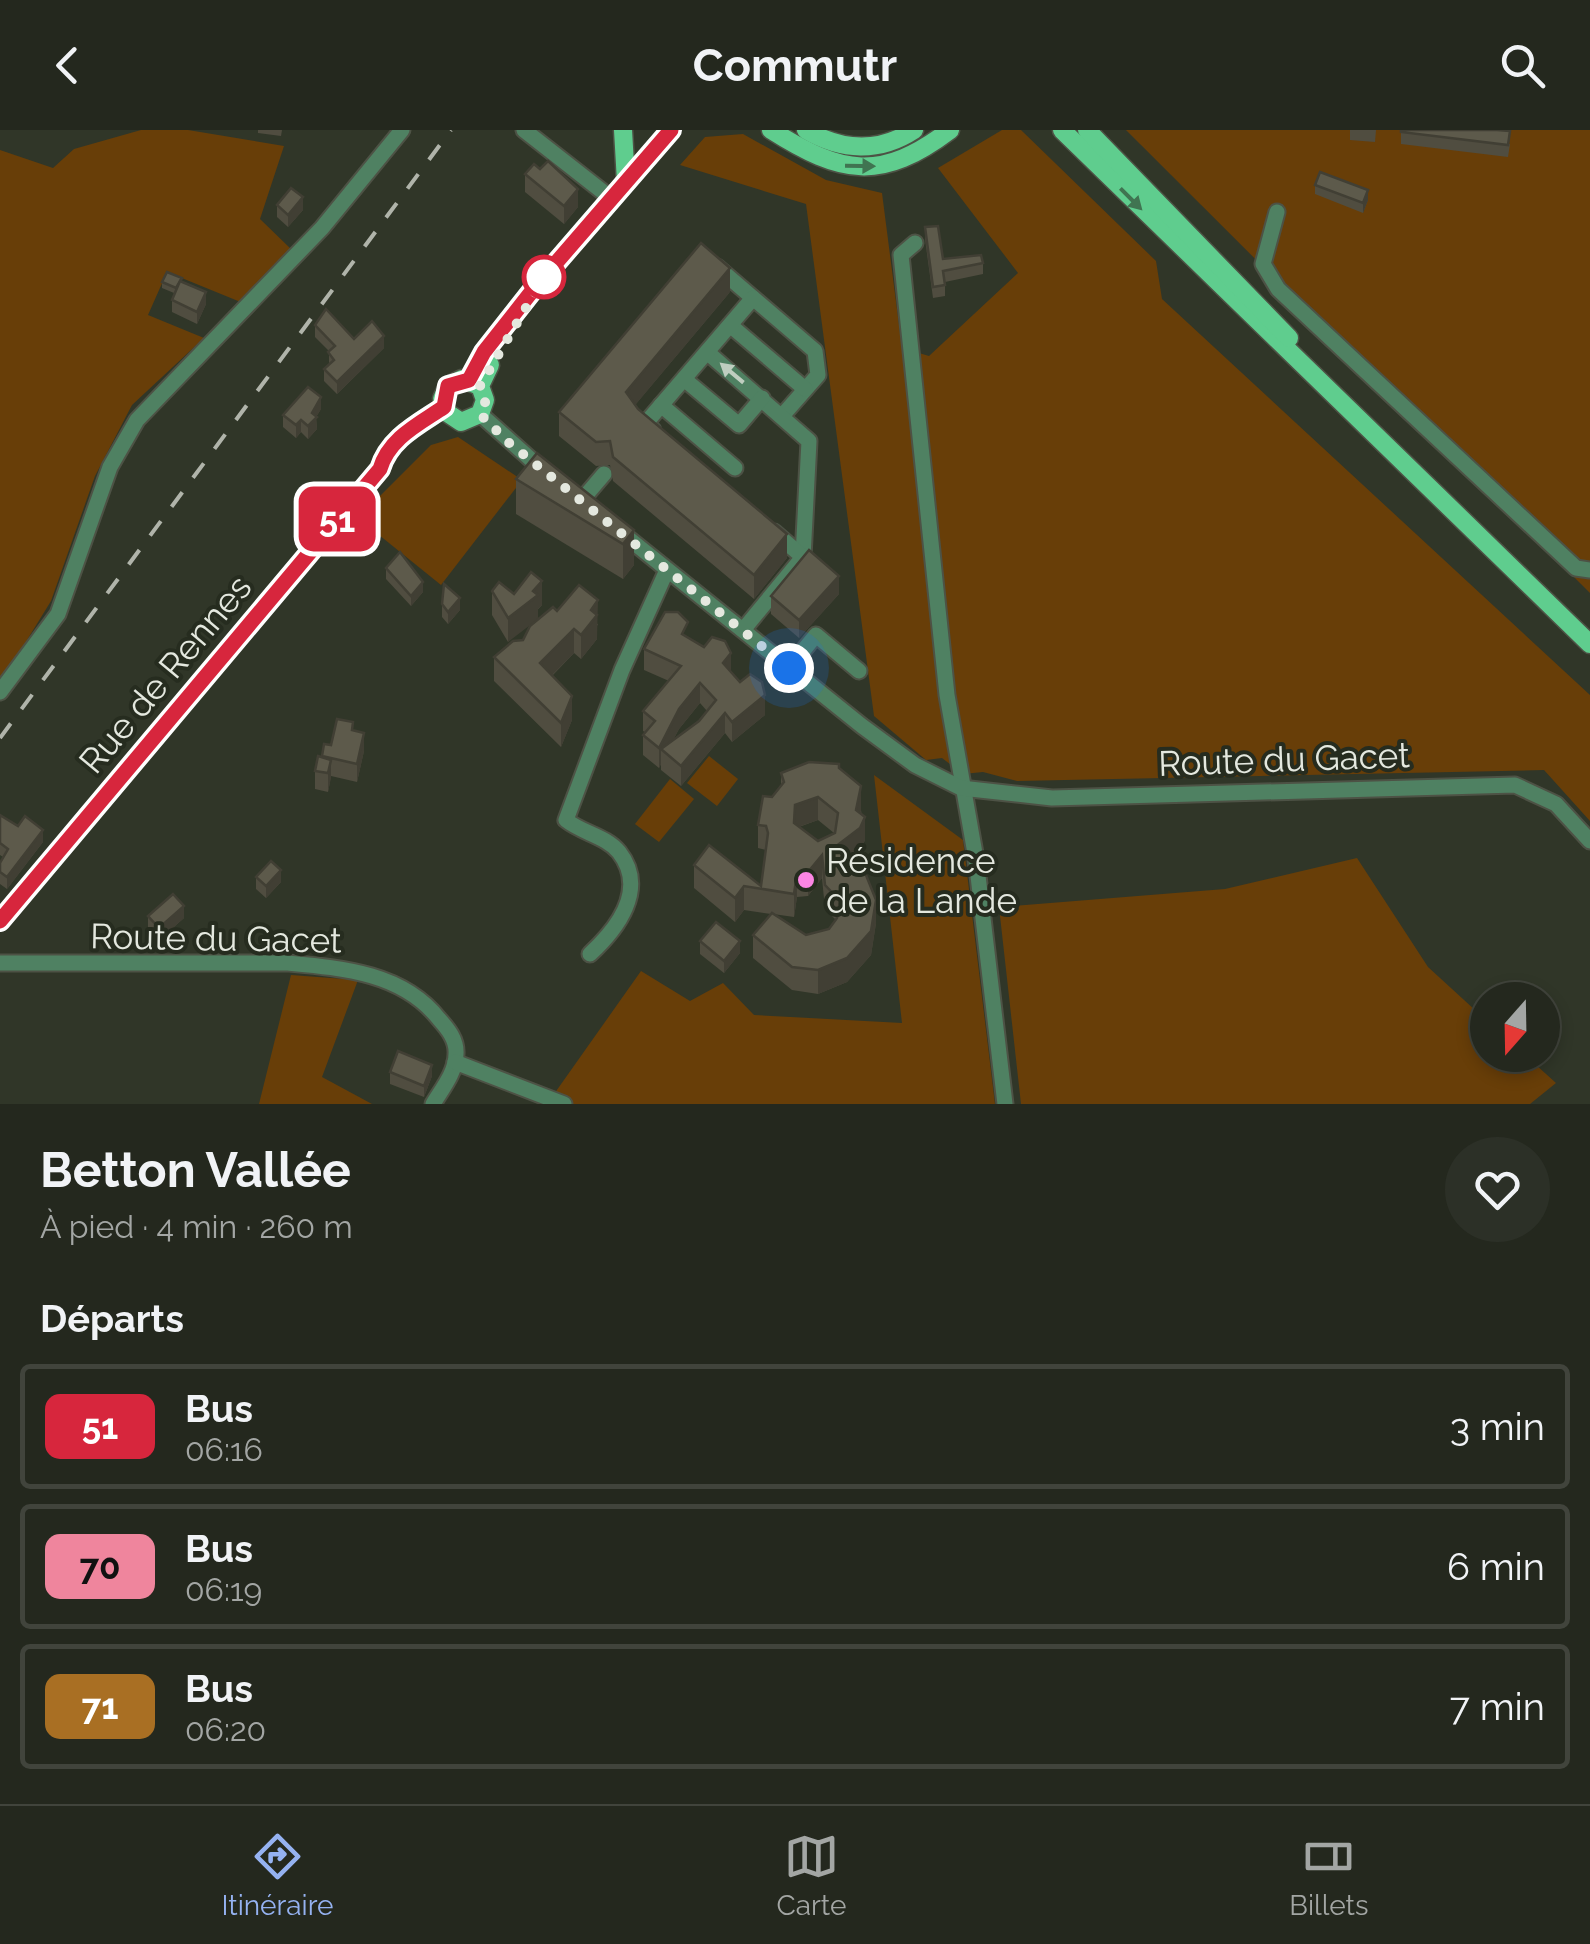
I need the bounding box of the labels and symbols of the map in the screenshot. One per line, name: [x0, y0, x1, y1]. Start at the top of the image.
one-way arrow: [844, 159, 876, 175]
one-way arrow: [1119, 187, 1142, 211]
unlabelled marker: [523, 256, 565, 298]
one-way arrow: [720, 362, 745, 384]
line badge: 51: [292, 486, 382, 552]
street label: Rue de Rennes: [70, 567, 260, 781]
your location: [764, 643, 814, 693]
street label: Route du Gacet: [1158, 734, 1411, 784]
place label: Résidence de la Lande: [826, 840, 1017, 921]
marker: Résidence de la Lande: [795, 869, 817, 891]
street label: Route du Gacet: [90, 915, 342, 961]
north arrow: [1470, 982, 1560, 1072]

